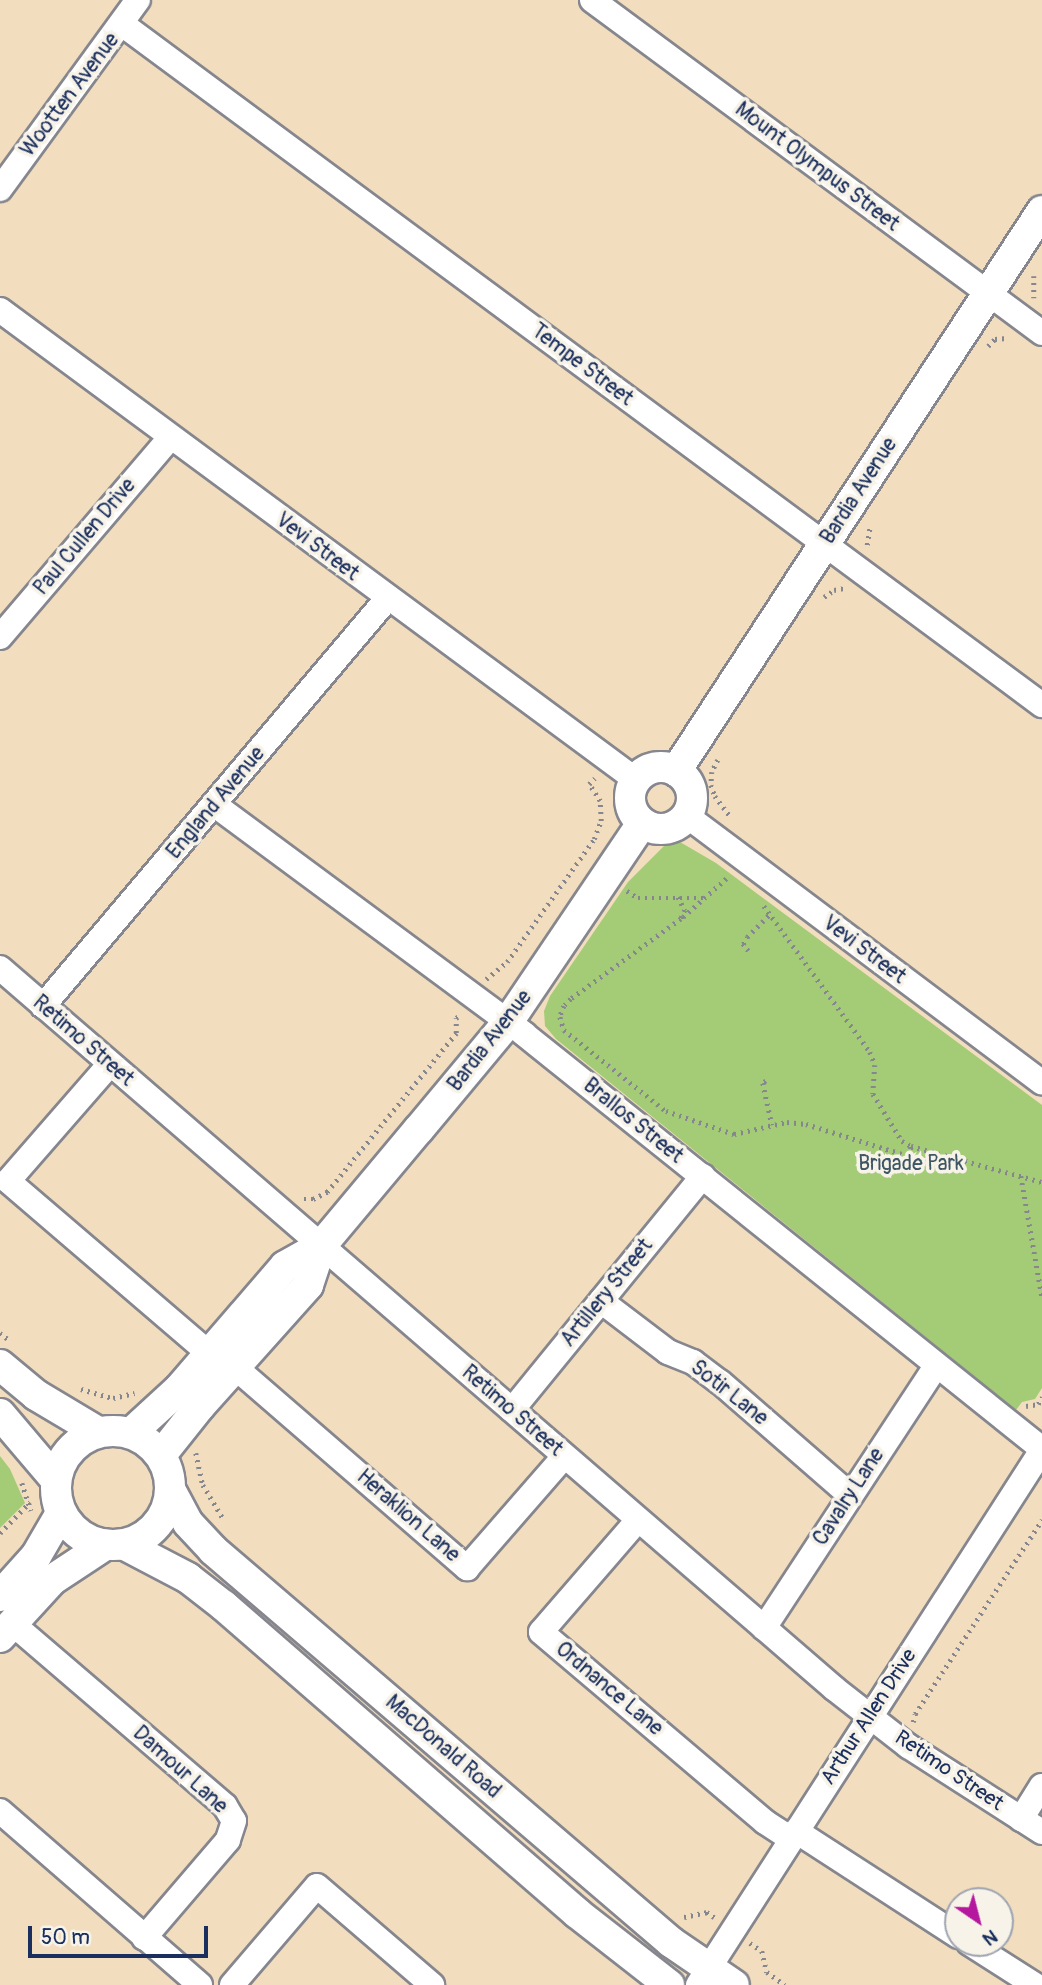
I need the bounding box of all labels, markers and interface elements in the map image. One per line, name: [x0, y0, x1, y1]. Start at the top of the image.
street label: Wootten Avenue: [15, 28, 125, 162]
street label: Mount Olympus Street: [730, 97, 904, 237]
street label: Tempe Street: [526, 319, 638, 411]
street label: Bardia Avenue: [815, 433, 903, 549]
street label: Paul Cullen Drive: [29, 473, 141, 601]
street label: Vevi Street: [270, 508, 364, 586]
street label: England Avenue: [162, 742, 270, 864]
street label: Vevi Street: [817, 911, 911, 989]
street label: Bardia Avenue: [443, 985, 537, 1097]
street label: Retimo Street: [27, 990, 139, 1092]
street label: Brallos Street: [578, 1073, 688, 1169]
park label: Brigade Park: [858, 1151, 964, 1177]
street label: Artillery Street: [556, 1234, 658, 1352]
street label: Sotir Lane: [685, 1355, 773, 1431]
street label: Retimo Street: [456, 1360, 568, 1462]
street label: Cavalry Lane: [808, 1444, 890, 1550]
street label: Heraklion Lane: [351, 1464, 465, 1568]
street label: Ordnance Lane: [550, 1637, 668, 1741]
street label: Arthur Allen Drive: [816, 1644, 922, 1790]
street label: MacDonald Road: [380, 1690, 506, 1804]
street label: Damour Lane: [127, 1721, 233, 1819]
street label: Retimo Street: [890, 1725, 1008, 1817]
north arrow: [944, 1887, 1014, 1957]
scale bar: [32, 1912, 212, 1956]
text: 50 m: [41, 1924, 90, 1951]
text: N: [978, 1924, 1002, 1951]

